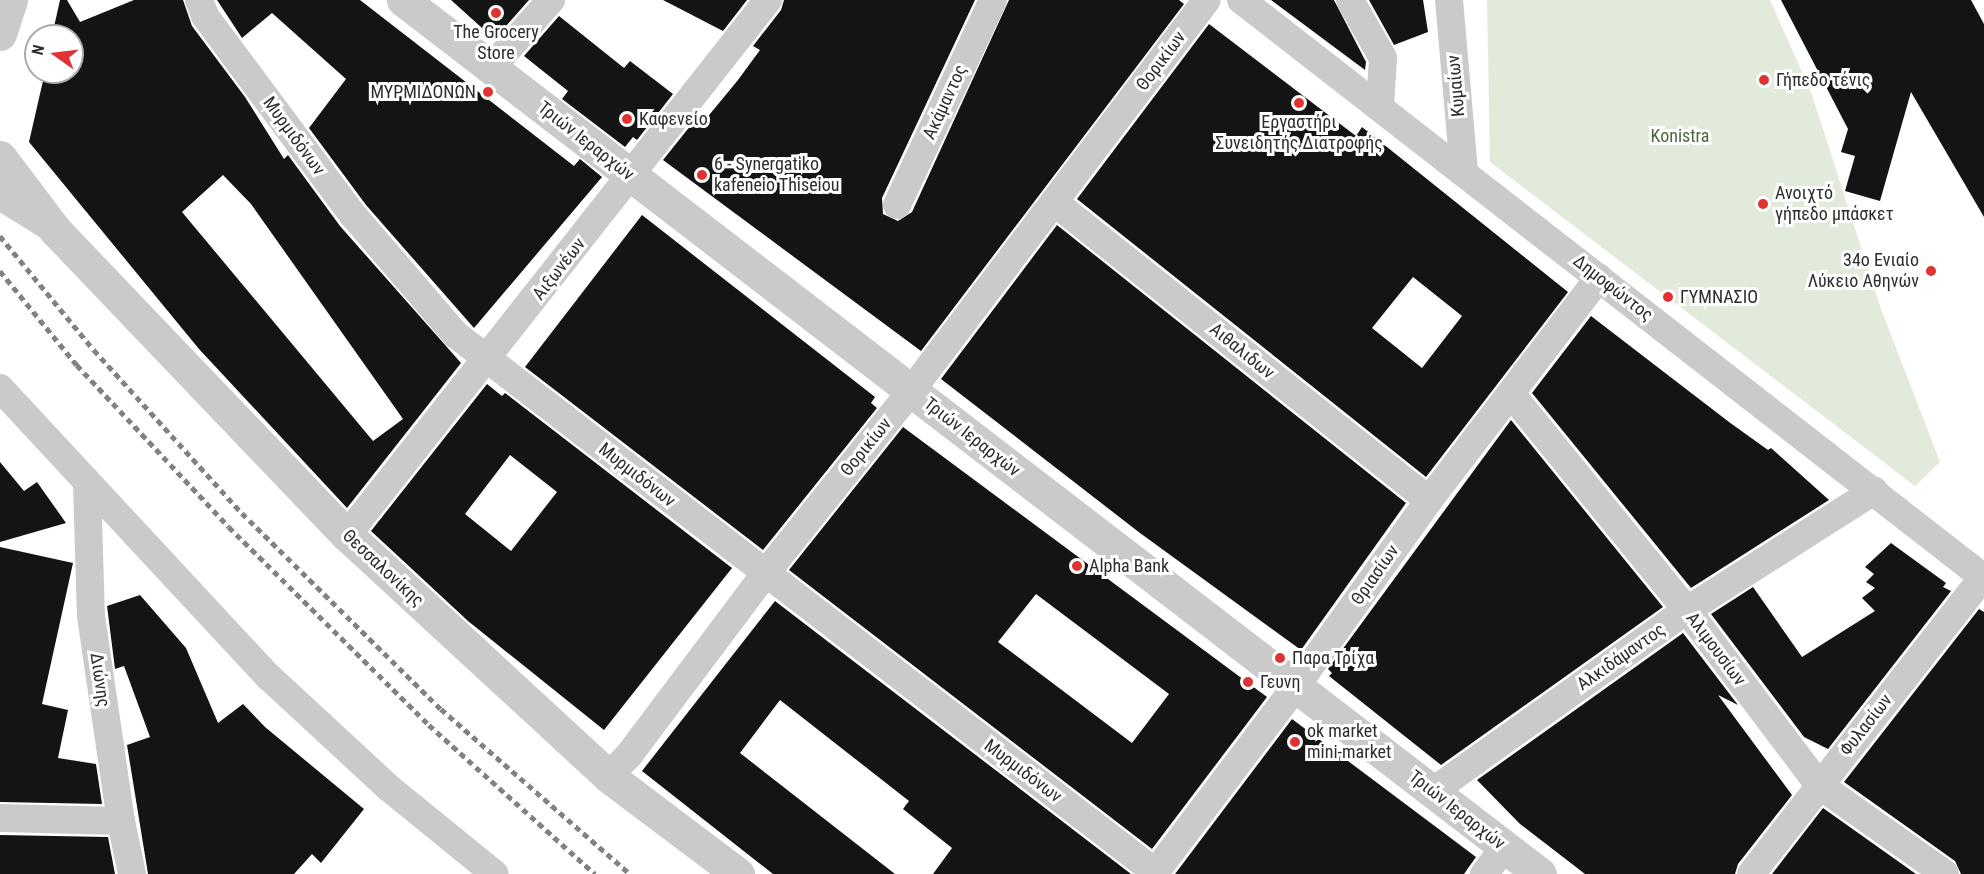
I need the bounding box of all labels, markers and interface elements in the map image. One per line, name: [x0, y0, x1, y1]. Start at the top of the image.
marker: The Grocery Store: [489, 6, 503, 20]
place label: The Grocery Store: [453, 22, 539, 64]
north arrow: [24, 24, 84, 84]
street label: Θορικίων: [1132, 27, 1190, 95]
text: N: [28, 43, 48, 57]
street label: Κυμαίων: [1443, 54, 1469, 118]
street label: Ακάμαντος: [918, 61, 972, 143]
place label: Γήπεδο τένις: [1776, 69, 1870, 91]
marker: Γήπεδο τένις: [1757, 73, 1771, 87]
place label: ΜΥΡΜΙΔΟΝΩΝ: [370, 81, 476, 103]
marker: ΜΥΡΜΙΔΟΝΩΝ: [481, 85, 495, 99]
street label: Μυρμιδόνων: [258, 93, 330, 179]
marker: Εργαστήρι Συνειδητής Διατροφής: [1292, 96, 1306, 110]
street label: Τριών Ιεραρχών: [534, 97, 638, 185]
place label: Καφενείο: [639, 108, 708, 130]
marker: Καφενείο: [620, 112, 634, 126]
place label: Εργαστήρι Συνειδητής Διατροφής: [1215, 112, 1383, 154]
park label: Konistra: [1651, 125, 1709, 147]
place label: 6 - Synergatiko kafeneio Thiseiou: [714, 154, 840, 196]
marker: 6 - Synergatiko kafeneio Thiseiou: [695, 168, 709, 182]
place label: Ανοιχτό γήπεδο μπάσκετ: [1775, 183, 1894, 226]
marker: Ανοιχτό γήπεδο μπάσκετ: [1756, 197, 1770, 211]
street label: Αιξωνέων: [528, 234, 590, 304]
street label: Δημοφώντος: [1569, 250, 1657, 326]
place label: 34ο Ενιαίο Λύκειο Αθηνών: [1808, 250, 1919, 292]
marker: 34ο Ενιαίο Λύκειο Αθηνών: [1924, 264, 1938, 278]
place label: ΓΥΜΝΑΣΙΟ: [1680, 286, 1758, 308]
marker: ΓΥΜΝΑΣΙΟ: [1661, 290, 1675, 304]
street label: Αιθαλιδων: [1205, 318, 1279, 384]
street label: Τριών Ιεραρχών: [920, 393, 1024, 481]
street label: Θορικίων: [836, 413, 896, 481]
street label: Μυρμιδόνων: [594, 438, 680, 512]
street label: Θεσσαλονίκης: [338, 525, 428, 611]
street label: Θριασίων: [1346, 541, 1404, 609]
place label: Alpha Bank: [1089, 555, 1169, 577]
marker: Alpha Bank: [1070, 559, 1084, 573]
street label: Αλιμουσίων: [1681, 608, 1751, 690]
street label: Αλκιδάμαντος: [1573, 619, 1669, 695]
place label: Παρα Τρίχα: [1292, 647, 1374, 669]
marker: Παρα Τρίχα: [1273, 651, 1287, 665]
street label: Διώνης: [86, 652, 114, 708]
place label: Γευνη: [1260, 671, 1300, 693]
marker: Γευνη: [1241, 675, 1255, 689]
street label: Φυλασίων: [1835, 690, 1897, 760]
place label: ok market mini-market: [1307, 721, 1391, 764]
street label: Μυρμιδόνων: [980, 735, 1066, 807]
marker: ok market mini-market: [1288, 735, 1302, 749]
street label: Τριών Ιεραρχών: [1405, 766, 1509, 854]

